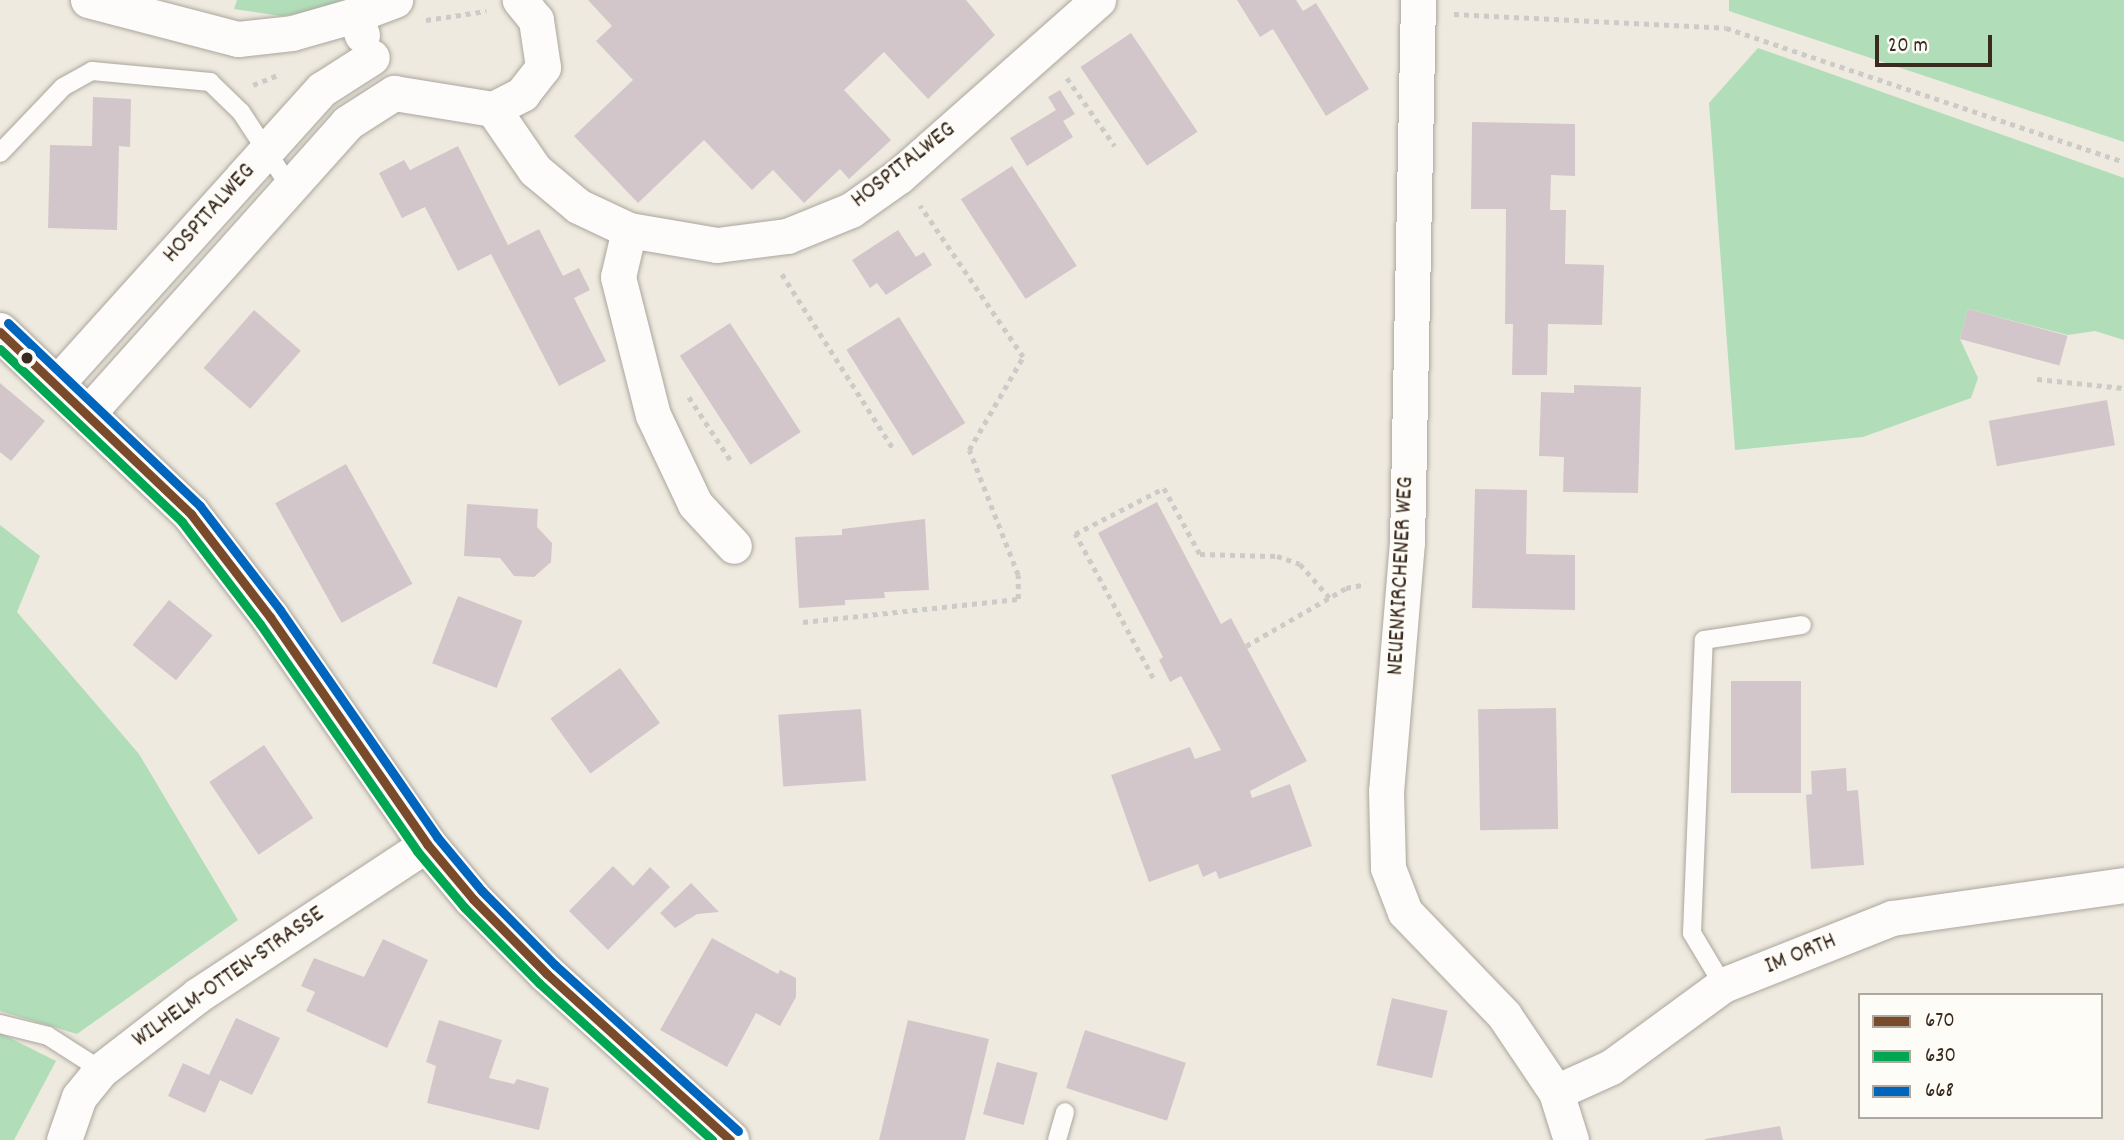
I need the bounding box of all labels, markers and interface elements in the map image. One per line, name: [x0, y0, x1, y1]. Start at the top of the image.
scale bar: [1879, 21, 1996, 65]
text: 20 m: [1888, 32, 1928, 62]
street label: HOSPITALWEG: [846, 116, 962, 216]
street label: HOSPITALWEG: [158, 158, 262, 270]
unlabelled marker: [20, 351, 34, 365]
street label: NEUENKIRCHENER WEG: [1382, 476, 1422, 676]
street label: WILHELM-OTTEN-STRASSE: [128, 901, 330, 1055]
street label: IM ORTH: [1761, 928, 1841, 982]
legend: [1858, 993, 2103, 1119]
text: 670: [1925, 1007, 1955, 1037]
text: 630: [1925, 1042, 1956, 1072]
text: 668: [1925, 1077, 1954, 1107]

